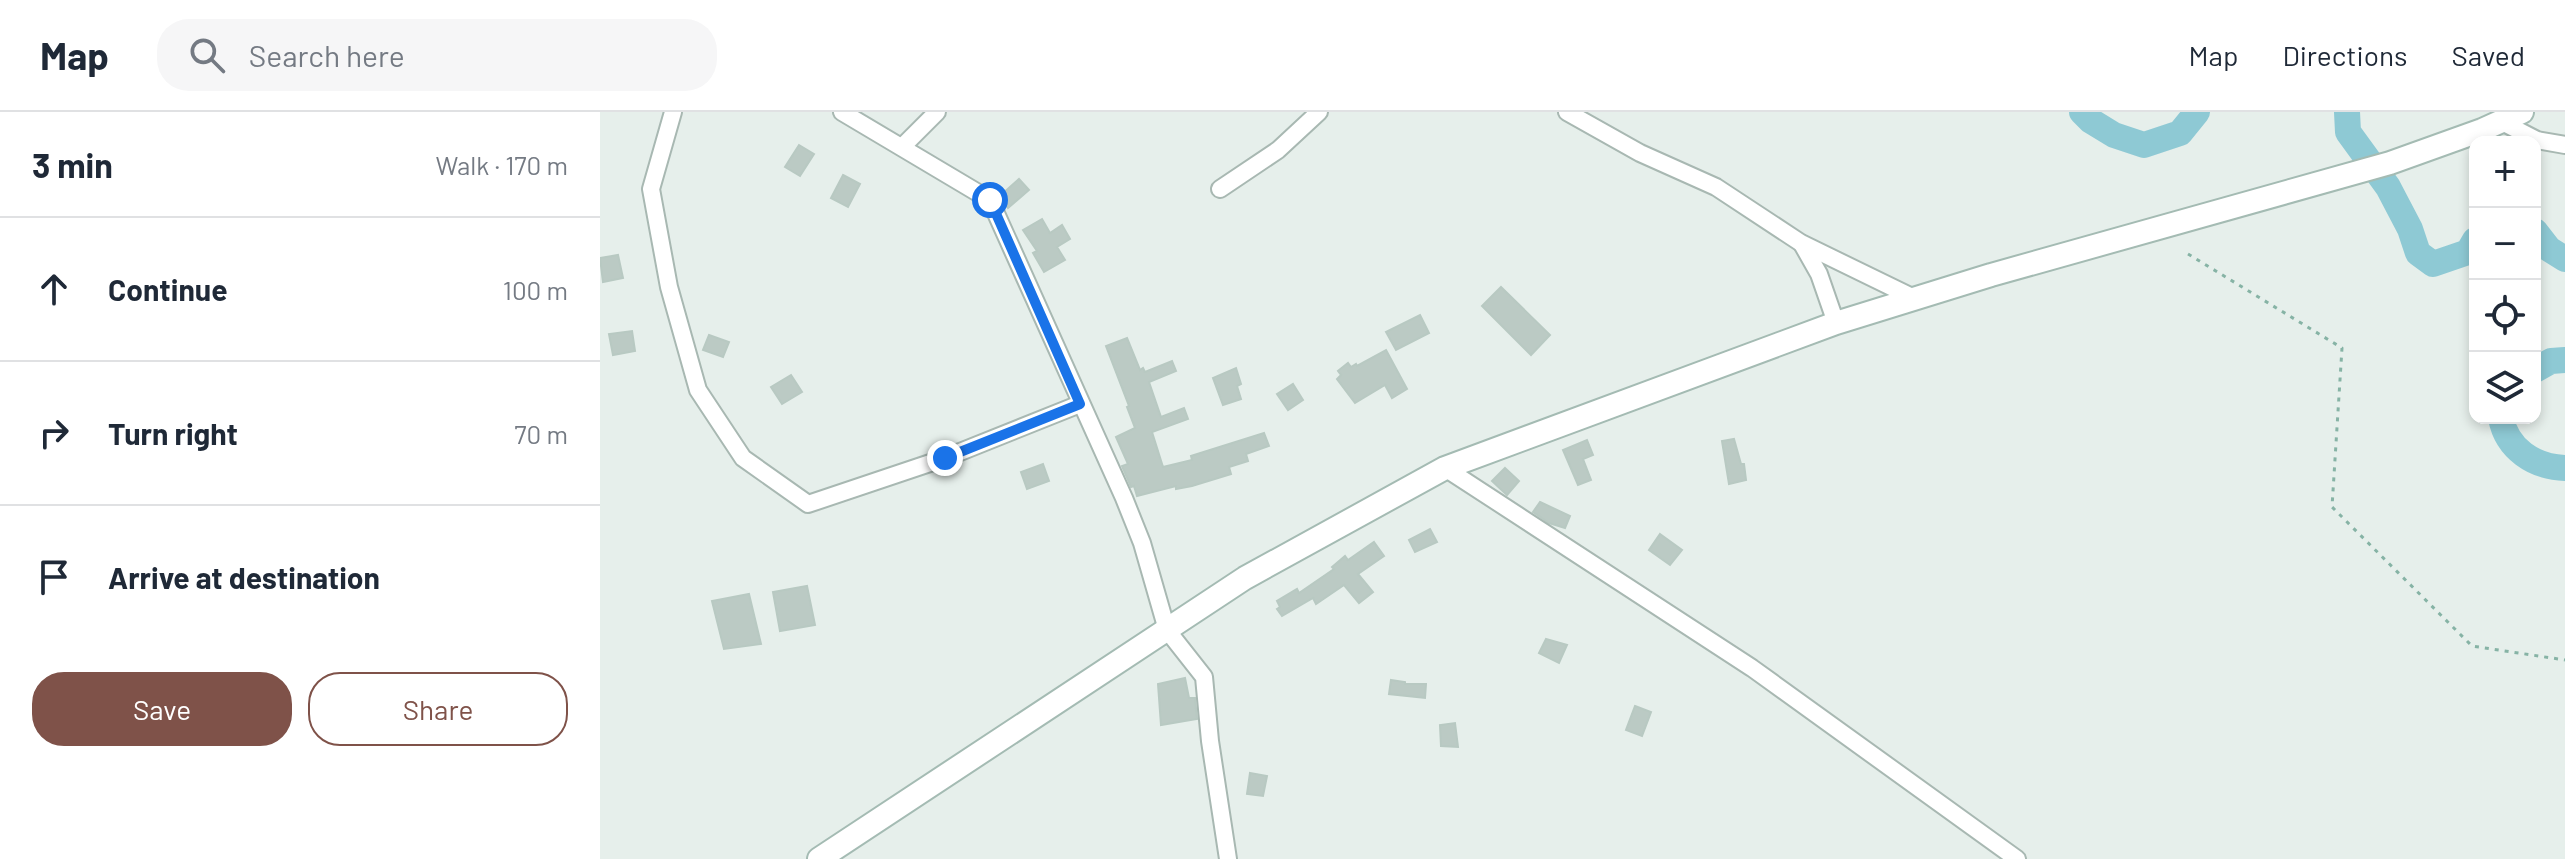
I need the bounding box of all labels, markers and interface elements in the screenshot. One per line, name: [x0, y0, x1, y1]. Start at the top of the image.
search box: [157, 19, 717, 91]
text: Map: [40, 32, 109, 78]
icon: search: [185, 33, 229, 77]
text: Search here: [249, 37, 405, 73]
text: Map: [2189, 38, 2238, 72]
text: Directions: [2282, 38, 2408, 72]
text: Saved: [2452, 38, 2525, 72]
map controls: [2469, 136, 2541, 424]
button: +: [2469, 136, 2541, 208]
text: 3 min: [32, 144, 113, 185]
text: Walk · 170 m: [435, 149, 568, 180]
route start: [972, 182, 1008, 218]
button: −: [2469, 208, 2541, 280]
icon: ahead: [32, 267, 76, 311]
text: Continue: [108, 271, 228, 307]
text: 100 m: [503, 274, 568, 305]
button: locate: [2469, 280, 2541, 352]
button: layers: [2469, 352, 2541, 424]
icon: right: [32, 411, 76, 455]
text: Turn right: [108, 415, 238, 451]
text: 70 m: [514, 418, 568, 449]
route end: [927, 440, 963, 476]
icon: arrive: [32, 555, 76, 599]
text: Arrive at destination: [108, 559, 380, 595]
button: Save: [32, 672, 292, 746]
button: Share: [308, 672, 568, 746]

